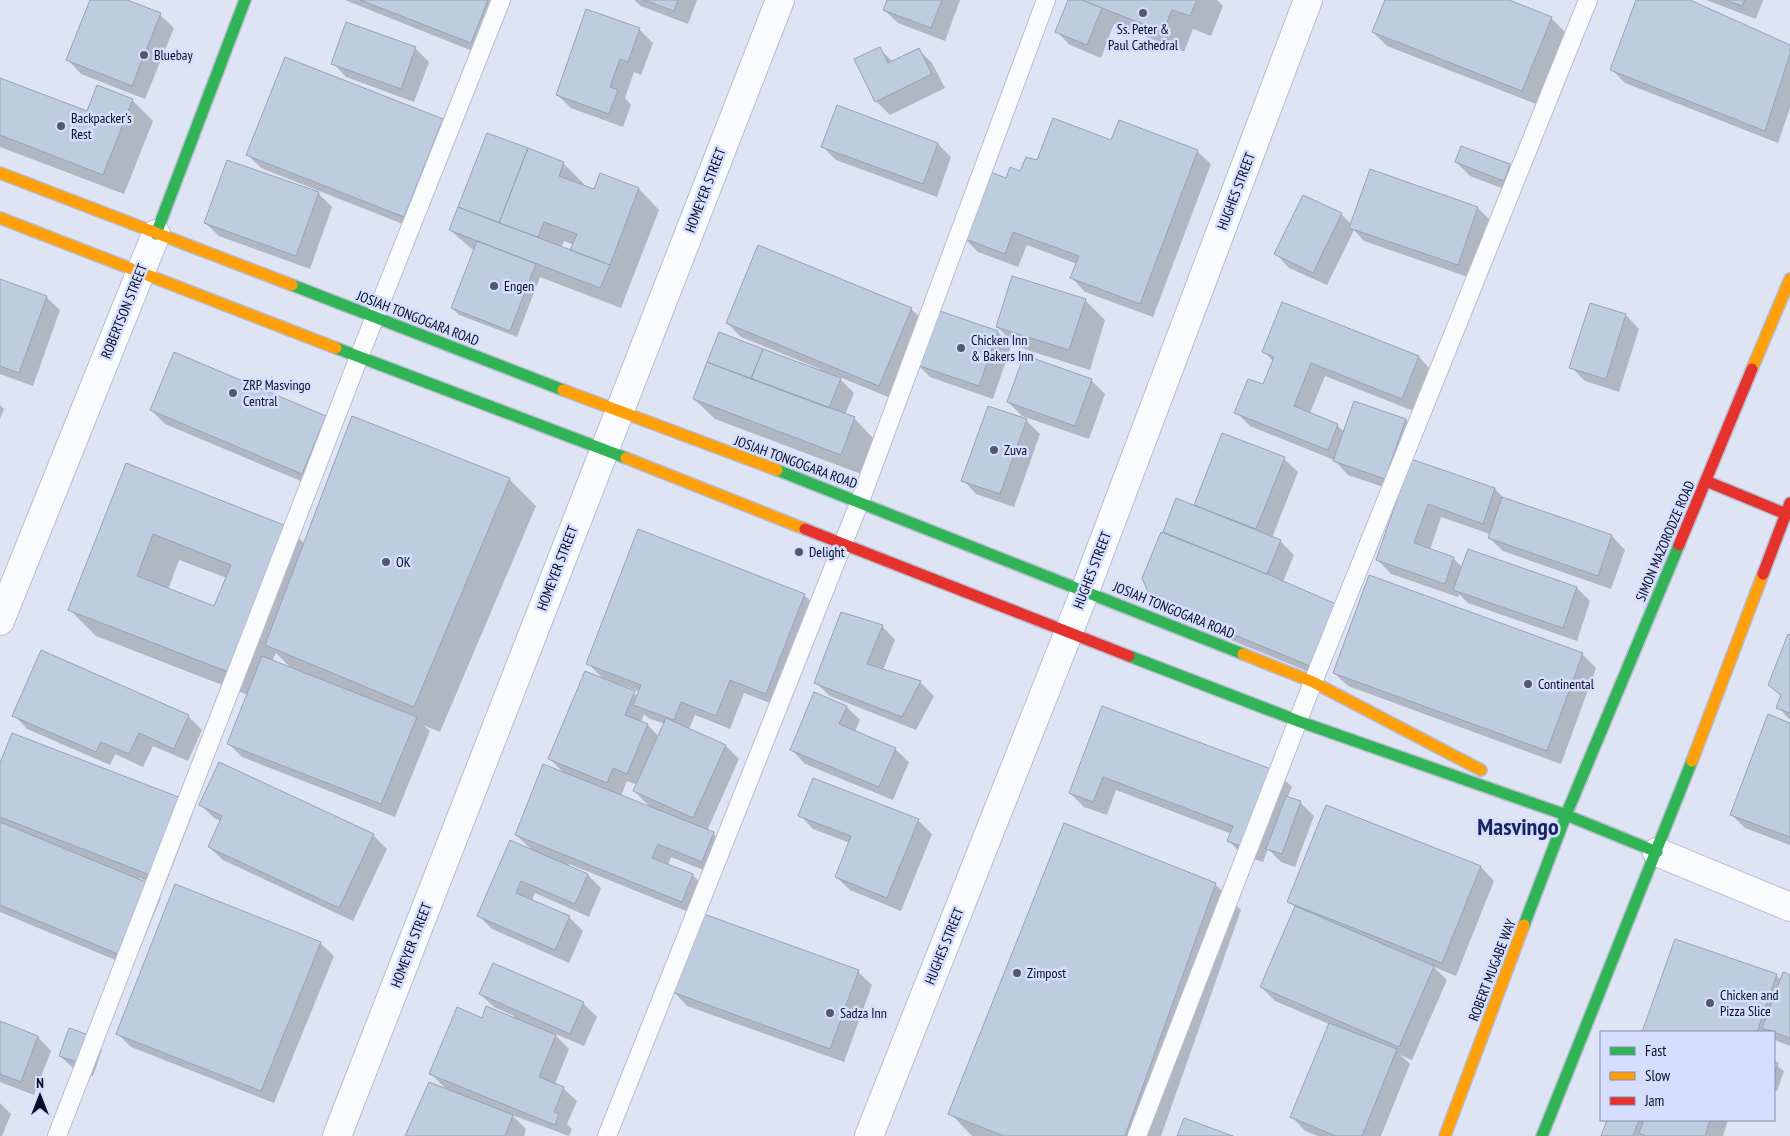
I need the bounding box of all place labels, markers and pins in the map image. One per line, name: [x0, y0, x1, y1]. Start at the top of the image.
marker: Ss. Peter & Paul Cathedral: [1137, 7, 1149, 19]
place label: Ss. Peter & Paul Cathedral: [1108, 20, 1179, 54]
place label: Bluebay: [154, 46, 193, 64]
marker: Bluebay: [138, 49, 150, 61]
place label: Backpacker's Rest: [71, 109, 132, 143]
marker: Backpacker's Rest: [55, 120, 67, 132]
place label: Engen: [504, 277, 534, 295]
marker: Engen: [488, 280, 500, 292]
place label: Chicken Inn & Bakers Inn: [971, 331, 1034, 365]
marker: Chicken Inn & Bakers Inn: [955, 342, 967, 354]
place label: ZRP Masvingo Central: [243, 376, 311, 410]
marker: ZRP Masvingo Central: [227, 387, 239, 399]
place label: Zuva: [1004, 441, 1027, 459]
marker: Zuva: [988, 444, 1000, 456]
place label: Delight: [809, 543, 845, 561]
marker: Delight: [793, 546, 805, 558]
place label: OK: [396, 553, 411, 571]
marker: OK: [380, 556, 392, 568]
place label: Continental: [1538, 675, 1595, 693]
marker: Continental: [1522, 678, 1534, 690]
place label: Zimpost: [1027, 964, 1066, 982]
marker: Zimpost: [1011, 967, 1023, 979]
place label: Chicken and Pizza Slice: [1720, 986, 1779, 1020]
marker: Chicken and Pizza Slice: [1704, 997, 1716, 1009]
place label: Sadza Inn: [840, 1004, 887, 1022]
marker: Sadza Inn: [824, 1007, 836, 1019]

